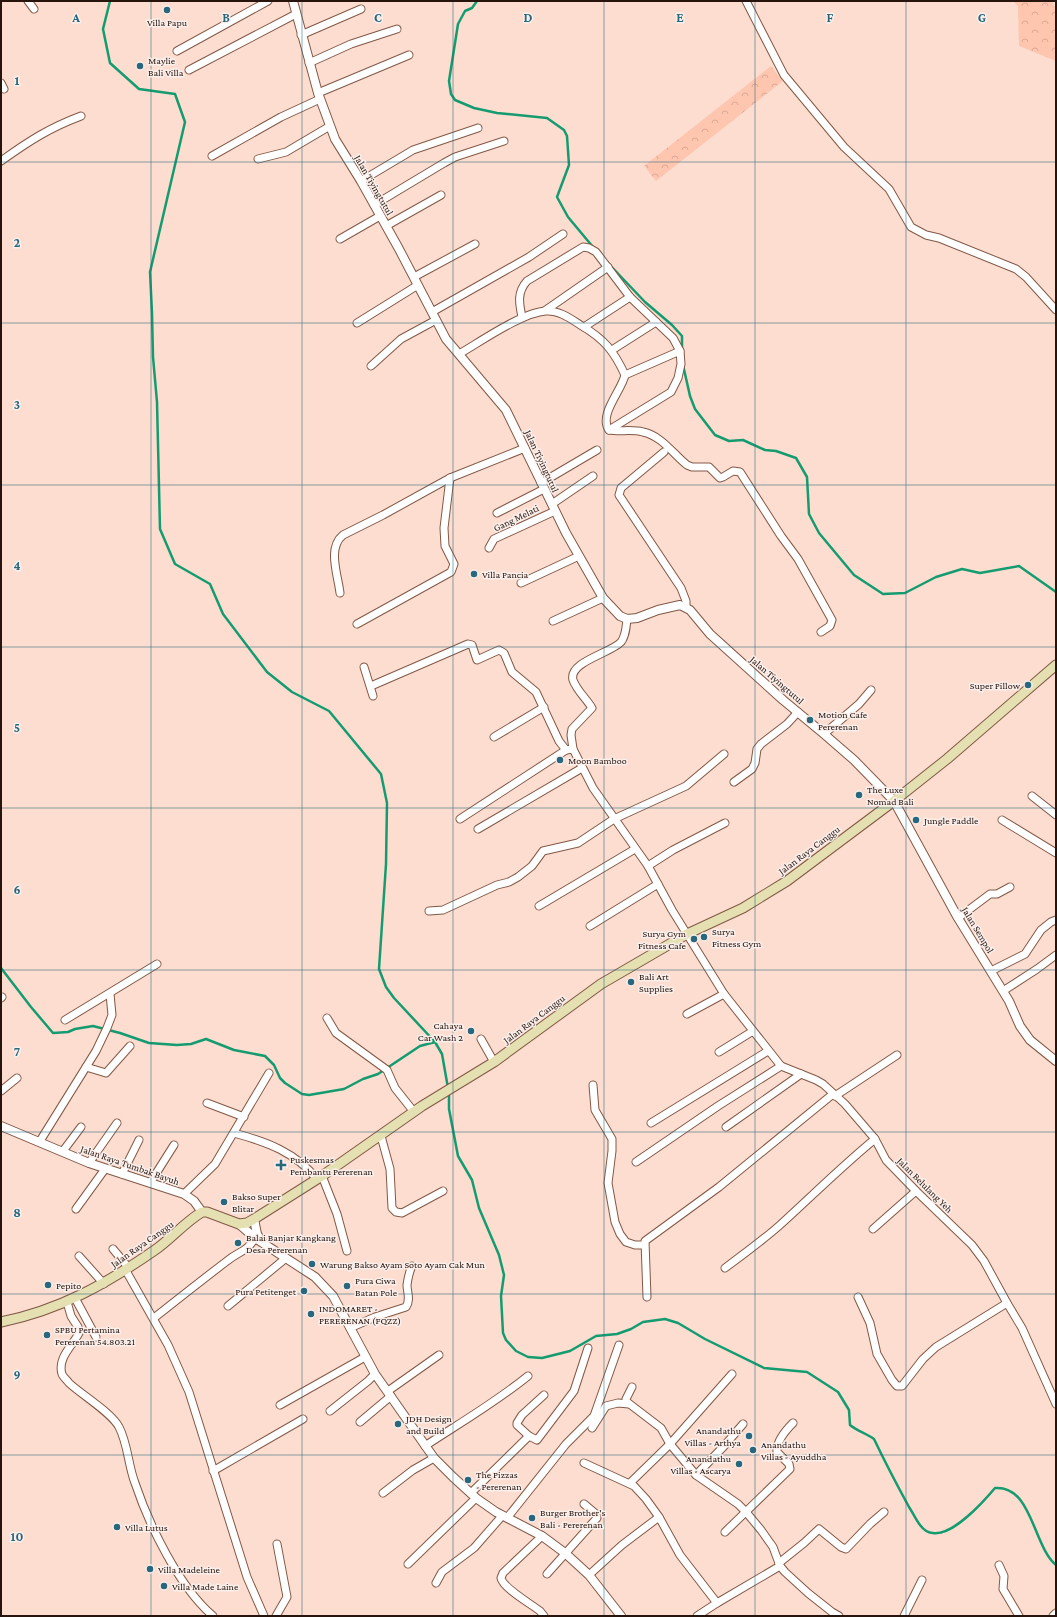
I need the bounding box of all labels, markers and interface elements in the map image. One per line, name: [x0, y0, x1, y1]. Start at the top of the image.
marker: Villa Papu: [162, 5, 172, 15]
text: A: [71, 10, 80, 25]
text: B: [222, 10, 230, 25]
text: C: [374, 10, 382, 25]
text: D: [524, 10, 533, 25]
text: E: [676, 10, 684, 25]
text: F: [827, 10, 834, 25]
text: G: [978, 10, 986, 25]
place label: Villa Papu: [147, 17, 188, 28]
place label: Maylie Bali Villa: [148, 55, 184, 78]
marker: Maylie Bali Villa: [135, 61, 145, 71]
text: 1: [15, 73, 20, 88]
street label: Jalan Tiyingtutul: [352, 152, 396, 217]
text: 2: [14, 235, 21, 250]
text: 3: [14, 397, 20, 412]
street label: Jalan Tiyingtutul: [522, 427, 561, 494]
street label: Gang Melati: [492, 502, 541, 534]
text: 4: [13, 558, 21, 573]
marker: Villa Pancia: [469, 569, 479, 579]
place label: Villa Pancia: [482, 569, 529, 580]
street label: Jalan Tiyingtutul: [747, 653, 806, 707]
place label: Super Pillow: [970, 680, 1021, 691]
marker: Super Pillow: [1023, 680, 1033, 690]
place label: Motion Cafe Pererenan: [818, 709, 868, 732]
marker: Motion Cafe Pererenan: [805, 715, 815, 725]
text: 5: [14, 720, 20, 735]
marker: Moon Bamboo: [555, 755, 565, 765]
place label: Moon Bamboo: [568, 755, 627, 766]
place label: The Luxe Nomad Bali: [867, 784, 914, 807]
marker: The Luxe Nomad Bali: [854, 790, 864, 800]
marker: Jungle Paddle: [911, 815, 921, 825]
place label: Jungle Paddle: [923, 815, 979, 826]
street label: Jalan Raya Canggu: [775, 823, 842, 877]
text: 6: [13, 882, 21, 897]
street label: Jalan Sempol: [959, 904, 996, 955]
place label: Surya Fitness Gym: [712, 926, 761, 949]
place label: Surya Gym Fitness Cafe: [638, 928, 687, 951]
marker: Surya Fitness Gym: [699, 932, 709, 942]
marker: Surya Gym Fitness Cafe: [689, 934, 699, 944]
place label: Bali Art Supplies: [639, 971, 673, 994]
marker: Bali Art Supplies: [626, 977, 636, 987]
street label: Jalan Raya Canggu: [500, 992, 567, 1046]
place label: Cahaya Car Wash 2: [418, 1020, 463, 1043]
marker: Cahaya Car Wash 2: [466, 1026, 476, 1036]
text: 7: [14, 1044, 20, 1059]
street label: Jalan Raya Tumbak Bayuh: [78, 1143, 181, 1187]
place label: Puskesmas Pembantu Pererenan: [290, 1154, 374, 1177]
street label: Jalan Belulang Yeh: [894, 1154, 955, 1215]
marker: Puskesmas Pembantu Pererenan: [275, 1159, 287, 1171]
place label: Bakso Super Blitar: [232, 1191, 281, 1214]
marker: Bakso Super Blitar: [219, 1197, 229, 1207]
text: 8: [13, 1205, 21, 1220]
street label: Jalan Raya Canggu: [108, 1218, 176, 1270]
place label: Balai Banjar Kangkang Desa Pererenan: [246, 1232, 336, 1255]
marker: Balai Banjar Kangkang Desa Pererenan: [233, 1238, 243, 1248]
marker: Warung Bakso Ayam Soto Ayam Cak Mun: [307, 1259, 317, 1269]
place label: Warung Bakso Ayam Soto Ayam Cak Mun: [320, 1259, 485, 1270]
place label: Pura Ciwa Batan Pole: [355, 1275, 398, 1298]
marker: Pepito: [43, 1280, 53, 1290]
place label: Pepito: [56, 1280, 81, 1291]
marker: Pura Ciwa Batan Pole: [342, 1281, 352, 1291]
place label: Pura Petitenget: [235, 1286, 297, 1297]
marker: Pura Petitenget: [299, 1286, 309, 1296]
place label: INDOMARET - PERERENAN (FQZZ): [319, 1303, 401, 1327]
marker: INDOMARET - PERERENAN (FQZZ): [306, 1309, 316, 1319]
place label: SPBU Pertamina Pererenan 54.803.21: [55, 1324, 135, 1347]
marker: SPBU Pertamina Pererenan 54.803.21: [42, 1330, 52, 1340]
text: 9: [13, 1367, 21, 1382]
place label: JDH Design and Build: [405, 1413, 453, 1436]
marker: JDH Design and Build: [393, 1419, 403, 1429]
place label: Anandathu Villas - Arthya: [685, 1425, 742, 1448]
marker: Anandathu Villas - Arthya: [744, 1431, 754, 1441]
place label: Anandathu Villas - Ayuddha: [761, 1439, 827, 1462]
marker: Anandathu Villas - Ayuddha: [748, 1445, 758, 1455]
place label: Anandathu Villas - Ascarya: [671, 1453, 732, 1476]
marker: Anandathu Villas - Ascarya: [734, 1459, 744, 1469]
place label: The Pizzas - Pererenan: [476, 1469, 522, 1492]
marker: The Pizzas - Pererenan: [463, 1475, 473, 1485]
place label: Burger Brother's Bali - Pererenan: [540, 1507, 605, 1530]
marker: Burger Brother's Bali - Pererenan: [527, 1513, 537, 1523]
marker: Villa Lutus: [112, 1522, 122, 1532]
place label: Villa Lutus: [125, 1522, 168, 1533]
text: 10: [11, 1529, 23, 1544]
marker: Villa Madeleine: [145, 1564, 155, 1574]
place label: Villa Madeleine: [158, 1564, 221, 1575]
marker: Villa Made Laine: [159, 1581, 169, 1591]
place label: Villa Made Laine: [172, 1581, 239, 1592]

